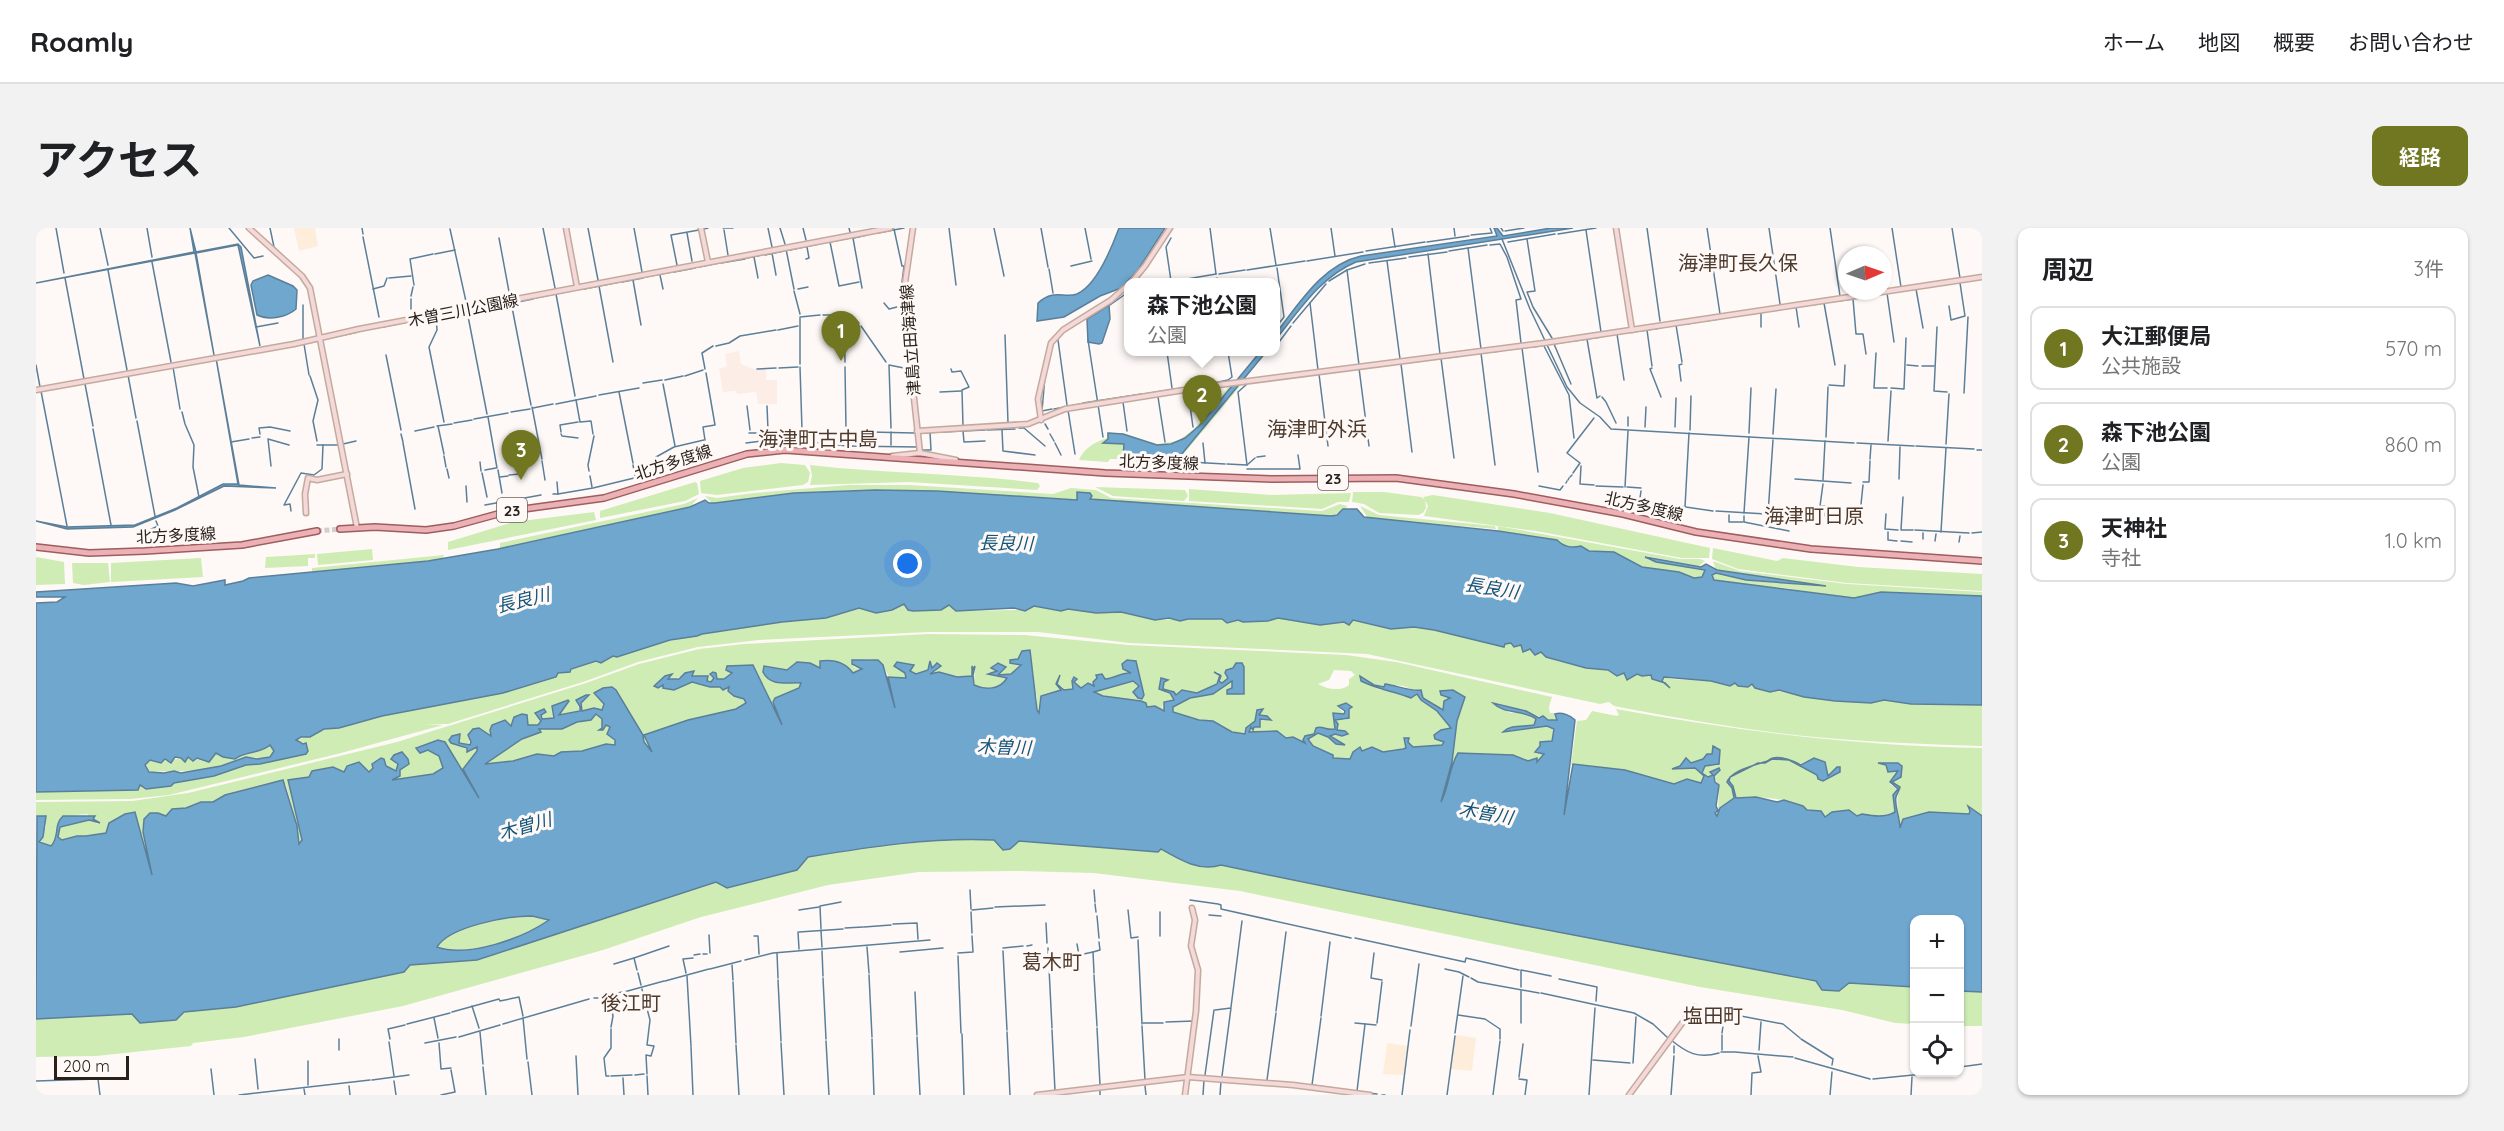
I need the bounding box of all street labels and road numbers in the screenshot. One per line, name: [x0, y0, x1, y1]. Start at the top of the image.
street label: 津島立田海津線: [896, 283, 924, 397]
street label: 木曽三川公園線: [406, 289, 520, 331]
street label: 北方多度線: [632, 440, 714, 484]
street label: 北方多度線: [1119, 451, 1199, 473]
road number: 23: [1318, 466, 1348, 490]
street label: 北方多度線: [1603, 487, 1685, 525]
road number: 23: [497, 498, 527, 522]
street label: 北方多度線: [136, 523, 216, 547]

